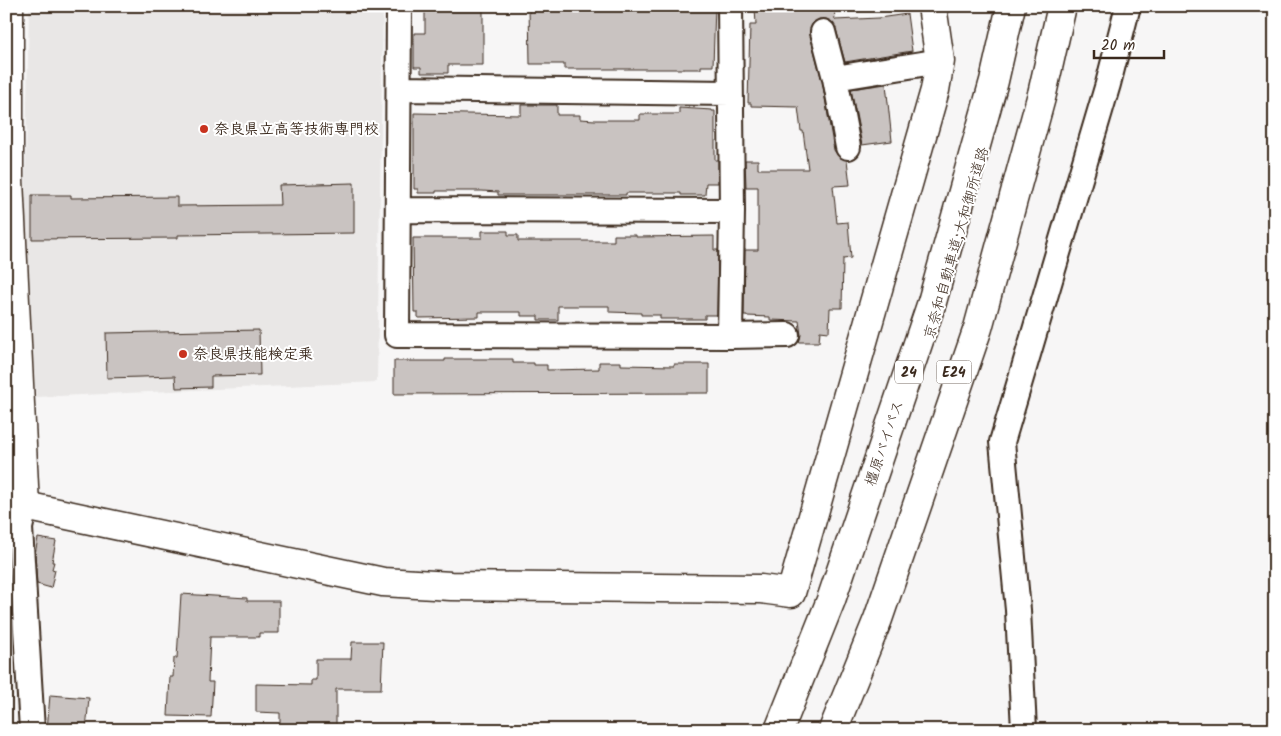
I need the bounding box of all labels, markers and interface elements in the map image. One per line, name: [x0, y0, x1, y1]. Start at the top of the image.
scale bar: [1094, 28, 1164, 60]
text: 20 m: [1101, 34, 1135, 58]
place label: 奈良県立高等技術専門校: [214, 118, 379, 142]
marker: 奈良県立高等技術専門校: [198, 123, 210, 135]
street label: 京奈和自動車道;大和御所道路: [918, 144, 996, 343]
place label: 奈良県技能検定乗: [193, 343, 313, 367]
marker: 奈良県技能検定乗: [177, 348, 189, 360]
road number: 24: [895, 361, 923, 384]
road number: E24: [936, 361, 972, 384]
street label: 橿原バイパス: [859, 397, 911, 490]

